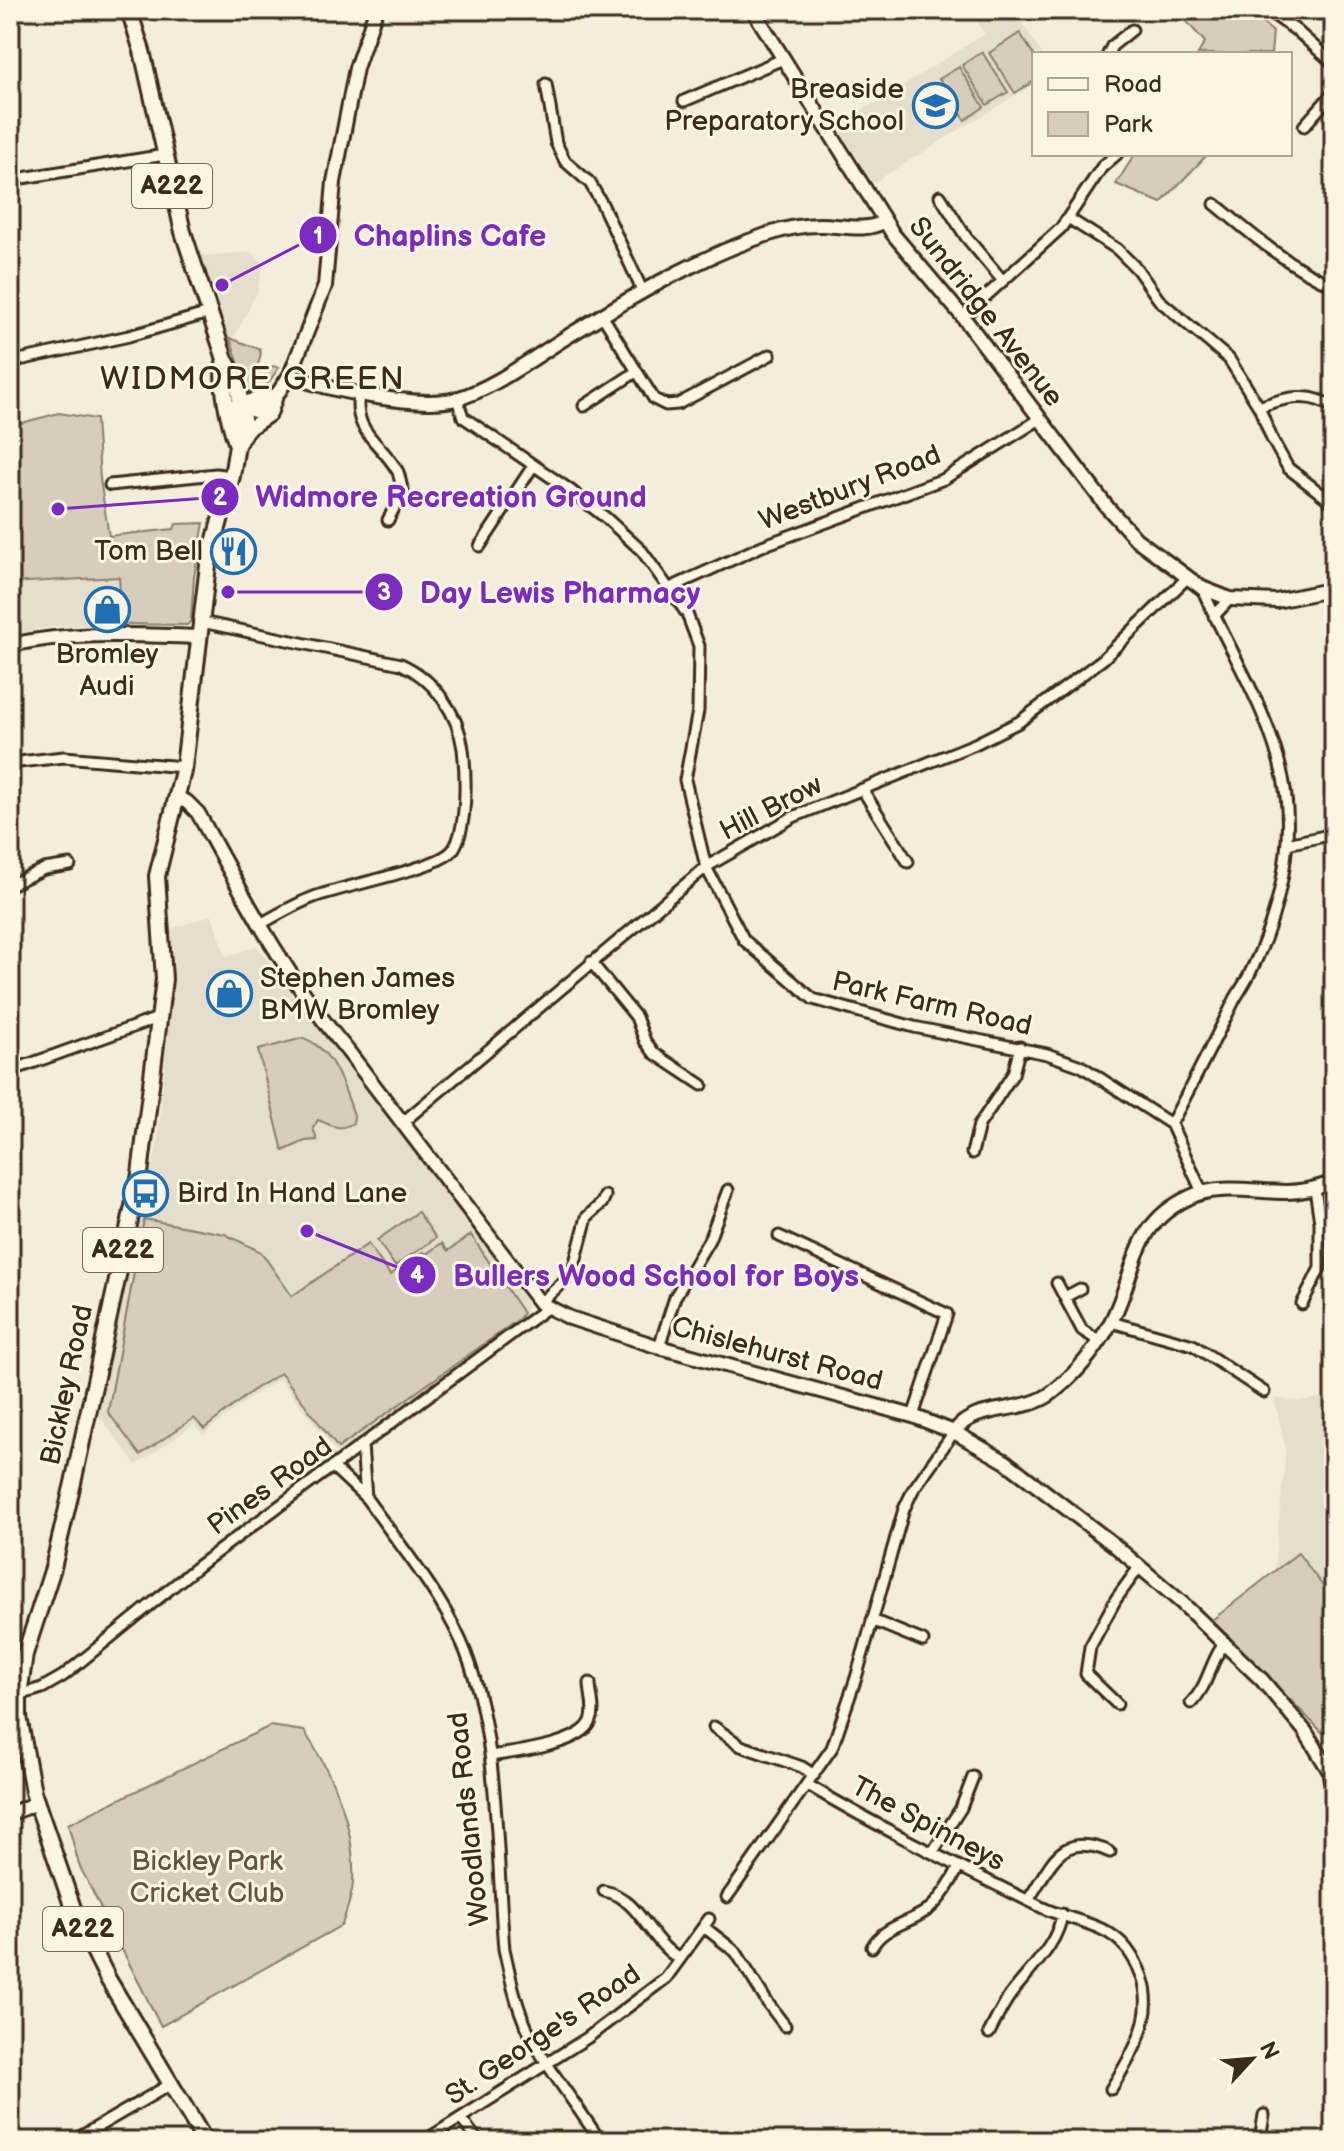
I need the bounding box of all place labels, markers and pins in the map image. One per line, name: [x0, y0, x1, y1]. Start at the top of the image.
place label: Breaside Preparatory School: [664, 73, 904, 138]
school or university icon: Breaside Preparatory School: [911, 81, 959, 129]
callout: Chaplins Cafe: [298, 208, 562, 262]
callout: Widmore Recreation Ground: [200, 470, 663, 524]
restaurant icon: Tom Bell: [210, 527, 258, 575]
place label: Tom Bell: [94, 535, 203, 568]
callout: Day Lewis Pharmacy: [364, 565, 717, 619]
shop icon: Bromley Audi: [83, 585, 131, 633]
place label: Bromley Audi: [56, 638, 159, 703]
place label: Stephen James BMW Bromley: [260, 962, 455, 1027]
shop icon: Stephen James BMW Bromley: [205, 970, 253, 1018]
bus stop icon: Bird In Hand Lane: [122, 1169, 170, 1217]
place label: Bird In Hand Lane: [177, 1177, 407, 1210]
callout: Bullers Wood School for Boys: [397, 1248, 875, 1302]

